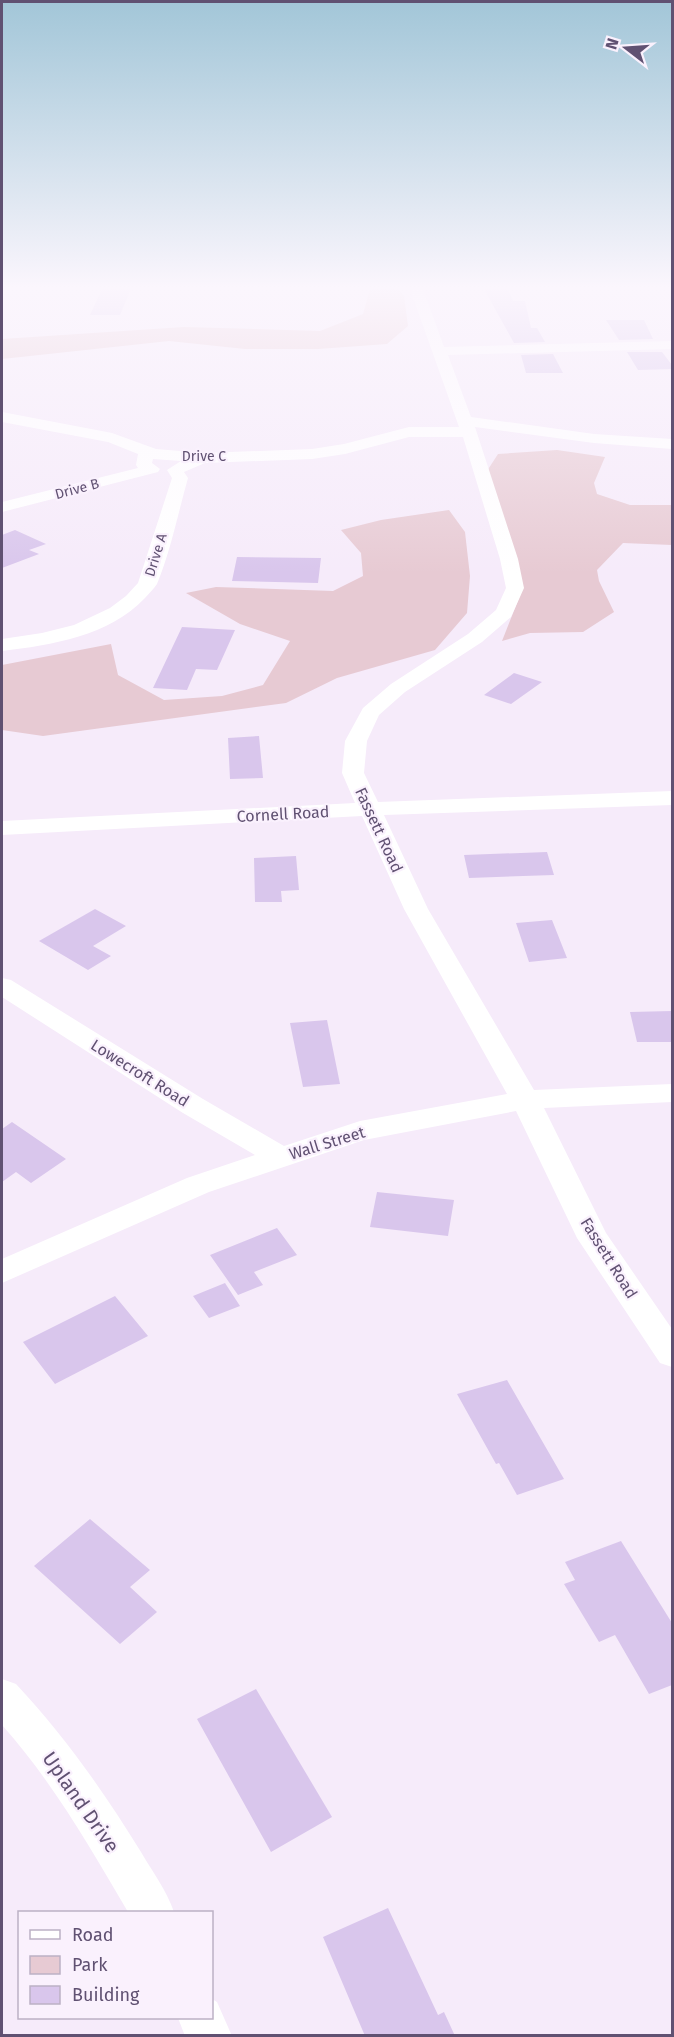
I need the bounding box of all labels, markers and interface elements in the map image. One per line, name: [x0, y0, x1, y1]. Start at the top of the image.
north arrow: [596, 18, 656, 78]
text: N: [601, 36, 623, 52]
street label: Drive C: [182, 448, 226, 465]
street label: Drive B: [53, 475, 101, 503]
street label: Drive A: [141, 531, 171, 579]
street label: Fassett Road: [351, 784, 407, 876]
street label: Cornell Road: [236, 802, 330, 826]
street label: Lowecroft Road: [87, 1035, 193, 1111]
street label: Wall Street: [287, 1122, 367, 1164]
street label: Fassett Road: [577, 1214, 641, 1302]
street label: Upland Drive: [37, 1747, 125, 1857]
legend: [18, 1911, 213, 2019]
text: Road: [72, 1924, 114, 1946]
text: Park: [72, 1954, 108, 1976]
text: Building: [72, 1984, 140, 2006]

